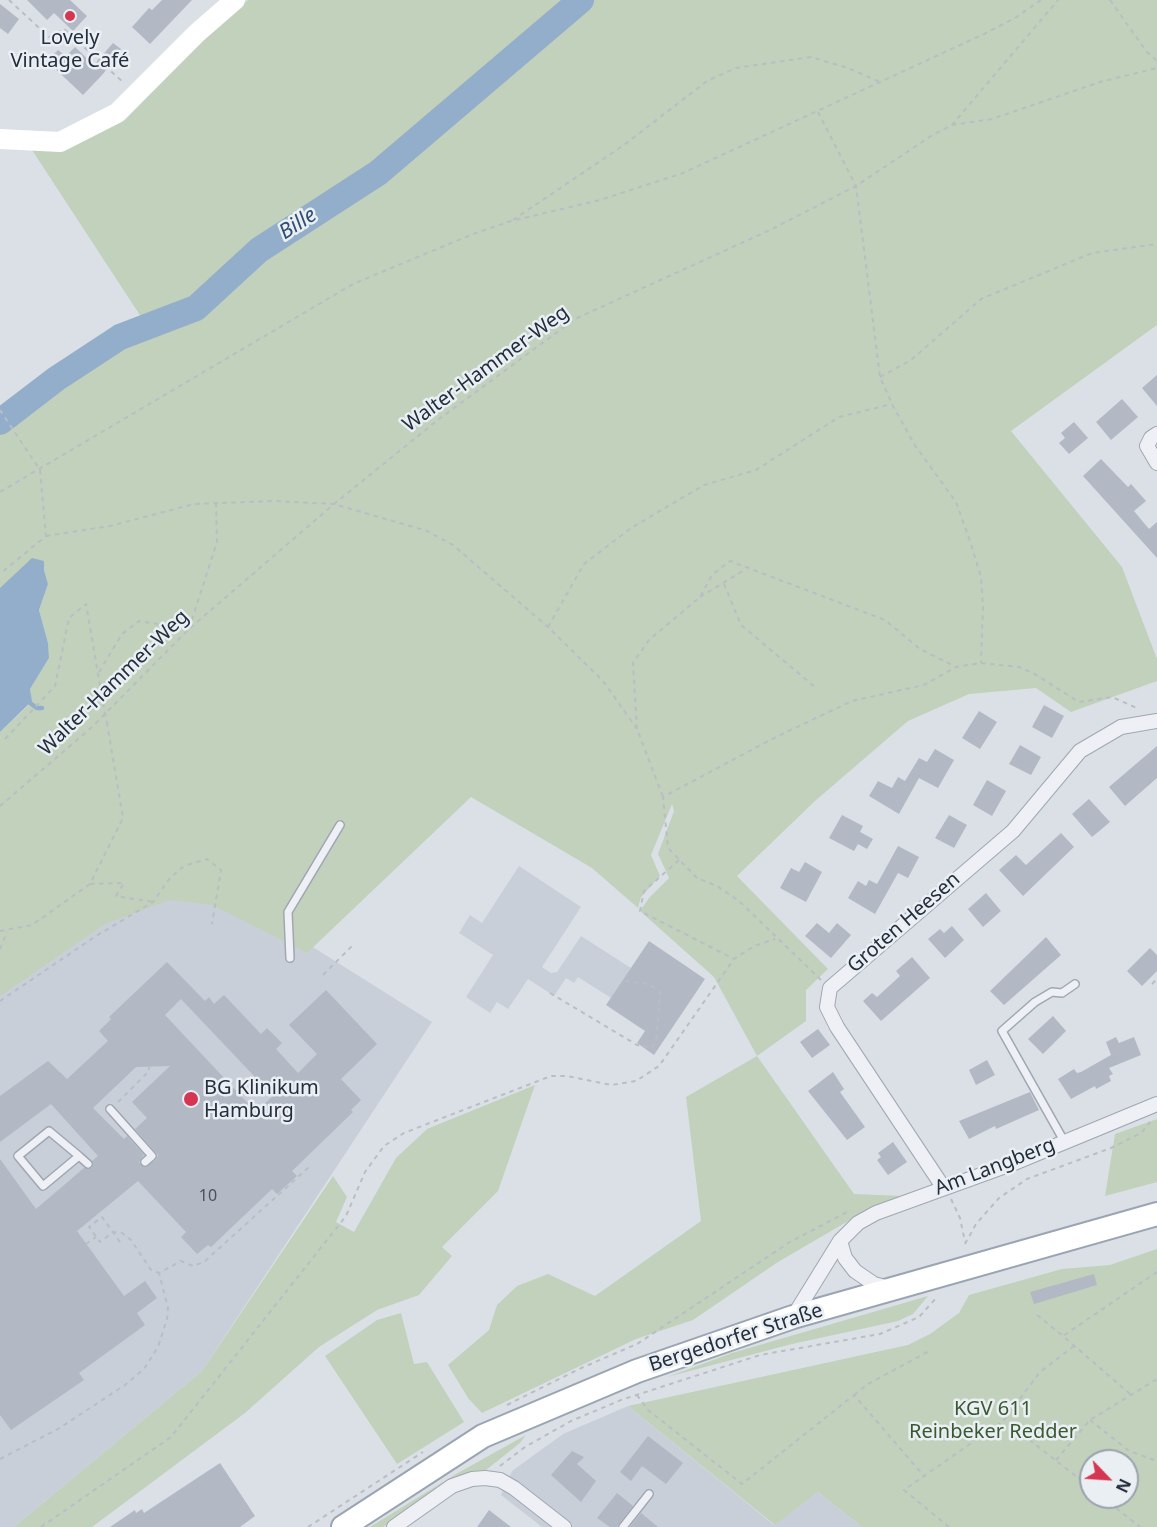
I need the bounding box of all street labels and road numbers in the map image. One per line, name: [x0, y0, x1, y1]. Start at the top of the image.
street label: Walter-Hammer-Weg: [398, 301, 574, 437]
street label: Walter-Hammer-Weg: [34, 605, 194, 761]
street label: Groten Heesen: [843, 868, 965, 978]
street label: Am Langberg: [931, 1133, 1059, 1201]
street label: Bergedorfer Straße: [646, 1299, 826, 1377]

